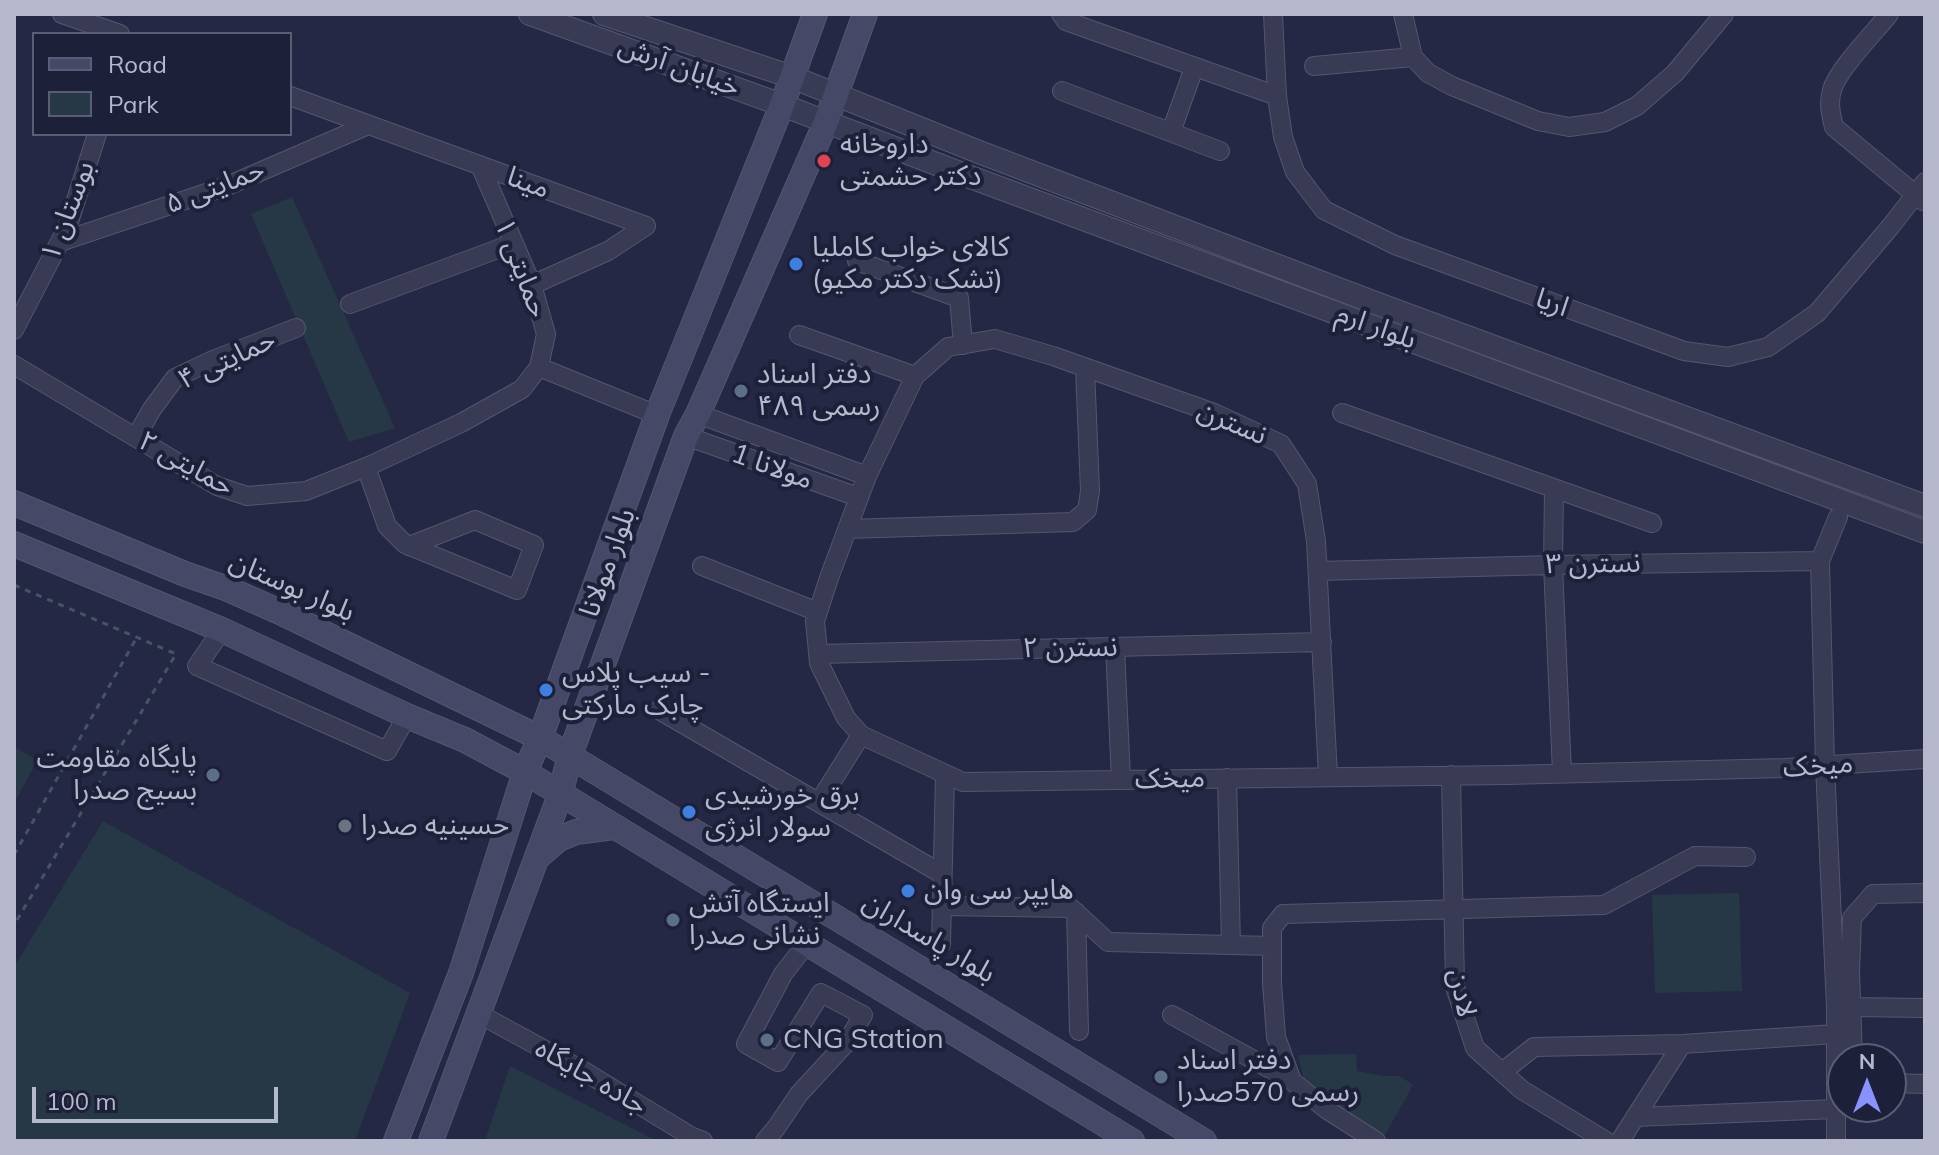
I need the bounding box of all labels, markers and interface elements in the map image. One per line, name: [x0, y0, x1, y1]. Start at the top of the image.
street label: خیابان آرش: [614, 29, 744, 105]
legend: [32, 32, 292, 136]
text: Road: [108, 49, 167, 79]
text: Park: [108, 89, 159, 119]
place label: داروخانه دکتر حشمتی: [840, 128, 981, 194]
marker: داروخانه دکتر حشمتی: [815, 152, 833, 170]
street label: حمایتی ۵: [161, 153, 269, 221]
street label: بوستان ۱: [34, 157, 102, 265]
street label: مینا: [502, 160, 554, 206]
street label: حمایتی ۱: [487, 214, 555, 322]
place label: کالای خواب کاملیا (تشک دکتر مکیو): [812, 231, 1009, 297]
marker: کالای خواب کاملیا (تشک دکتر مکیو): [787, 255, 805, 273]
street label: اریا: [1531, 282, 1573, 324]
street label: بلوار ارم: [1331, 297, 1421, 357]
street label: حمایتی ۴: [173, 323, 281, 397]
place label: دفتر اسناد رسمی ۴۸۹: [757, 358, 881, 424]
marker: دفتر اسناد رسمی ۴۸۹: [732, 382, 750, 400]
street label: نسترن: [1192, 393, 1272, 453]
street label: حمایتی ۲: [133, 424, 239, 504]
street label: مولانا 1: [727, 437, 817, 497]
street label: بلوار مولانا: [573, 504, 643, 622]
street label: بلوار بوستان: [224, 544, 360, 630]
street label: نسترن ۳: [1545, 546, 1641, 582]
street label: نسترن ۲: [1022, 630, 1118, 666]
place label: سیب پلاس - چابک مارکتی: [562, 657, 711, 723]
marker: سیب پلاس - چابک مارکتی: [537, 681, 555, 699]
place label: پایگاه مقاومت بسیج صدرا: [37, 742, 197, 808]
street label: میخک: [1782, 747, 1854, 785]
street label: میخک: [1135, 762, 1205, 796]
marker: پایگاه مقاومت بسیج صدرا: [204, 766, 222, 784]
place label: برق خورشیدی سولار انرژی: [705, 779, 859, 845]
marker: برق خورشیدی سولار انرژی: [680, 803, 698, 821]
place label: حسینیه صدرا: [361, 809, 509, 843]
marker: حسینیه صدرا: [336, 817, 354, 835]
place label: هایپر سی وان: [924, 874, 1074, 908]
marker: هایپر سی وان: [899, 882, 917, 900]
street label: بلوار پاسداران: [857, 885, 1001, 991]
place label: ایستگاه آتش نشانی صدرا: [689, 887, 830, 953]
marker: ایستگاه آتش نشانی صدرا: [664, 911, 682, 929]
street label: لادن: [1441, 966, 1483, 1020]
place label: CNG Station: [783, 1023, 944, 1057]
marker: CNG Station: [758, 1031, 776, 1049]
street label: جاده جایگاه: [529, 1032, 653, 1122]
north arrow: [1827, 1043, 1907, 1123]
place label: دفتر اسناد رسمی 570صدرا: [1177, 1044, 1359, 1110]
text: N: [1859, 1047, 1875, 1075]
marker: دفتر اسناد رسمی 570صدرا: [1152, 1068, 1170, 1086]
scale bar: [36, 1071, 282, 1121]
text: 100 m: [46, 1086, 117, 1116]

